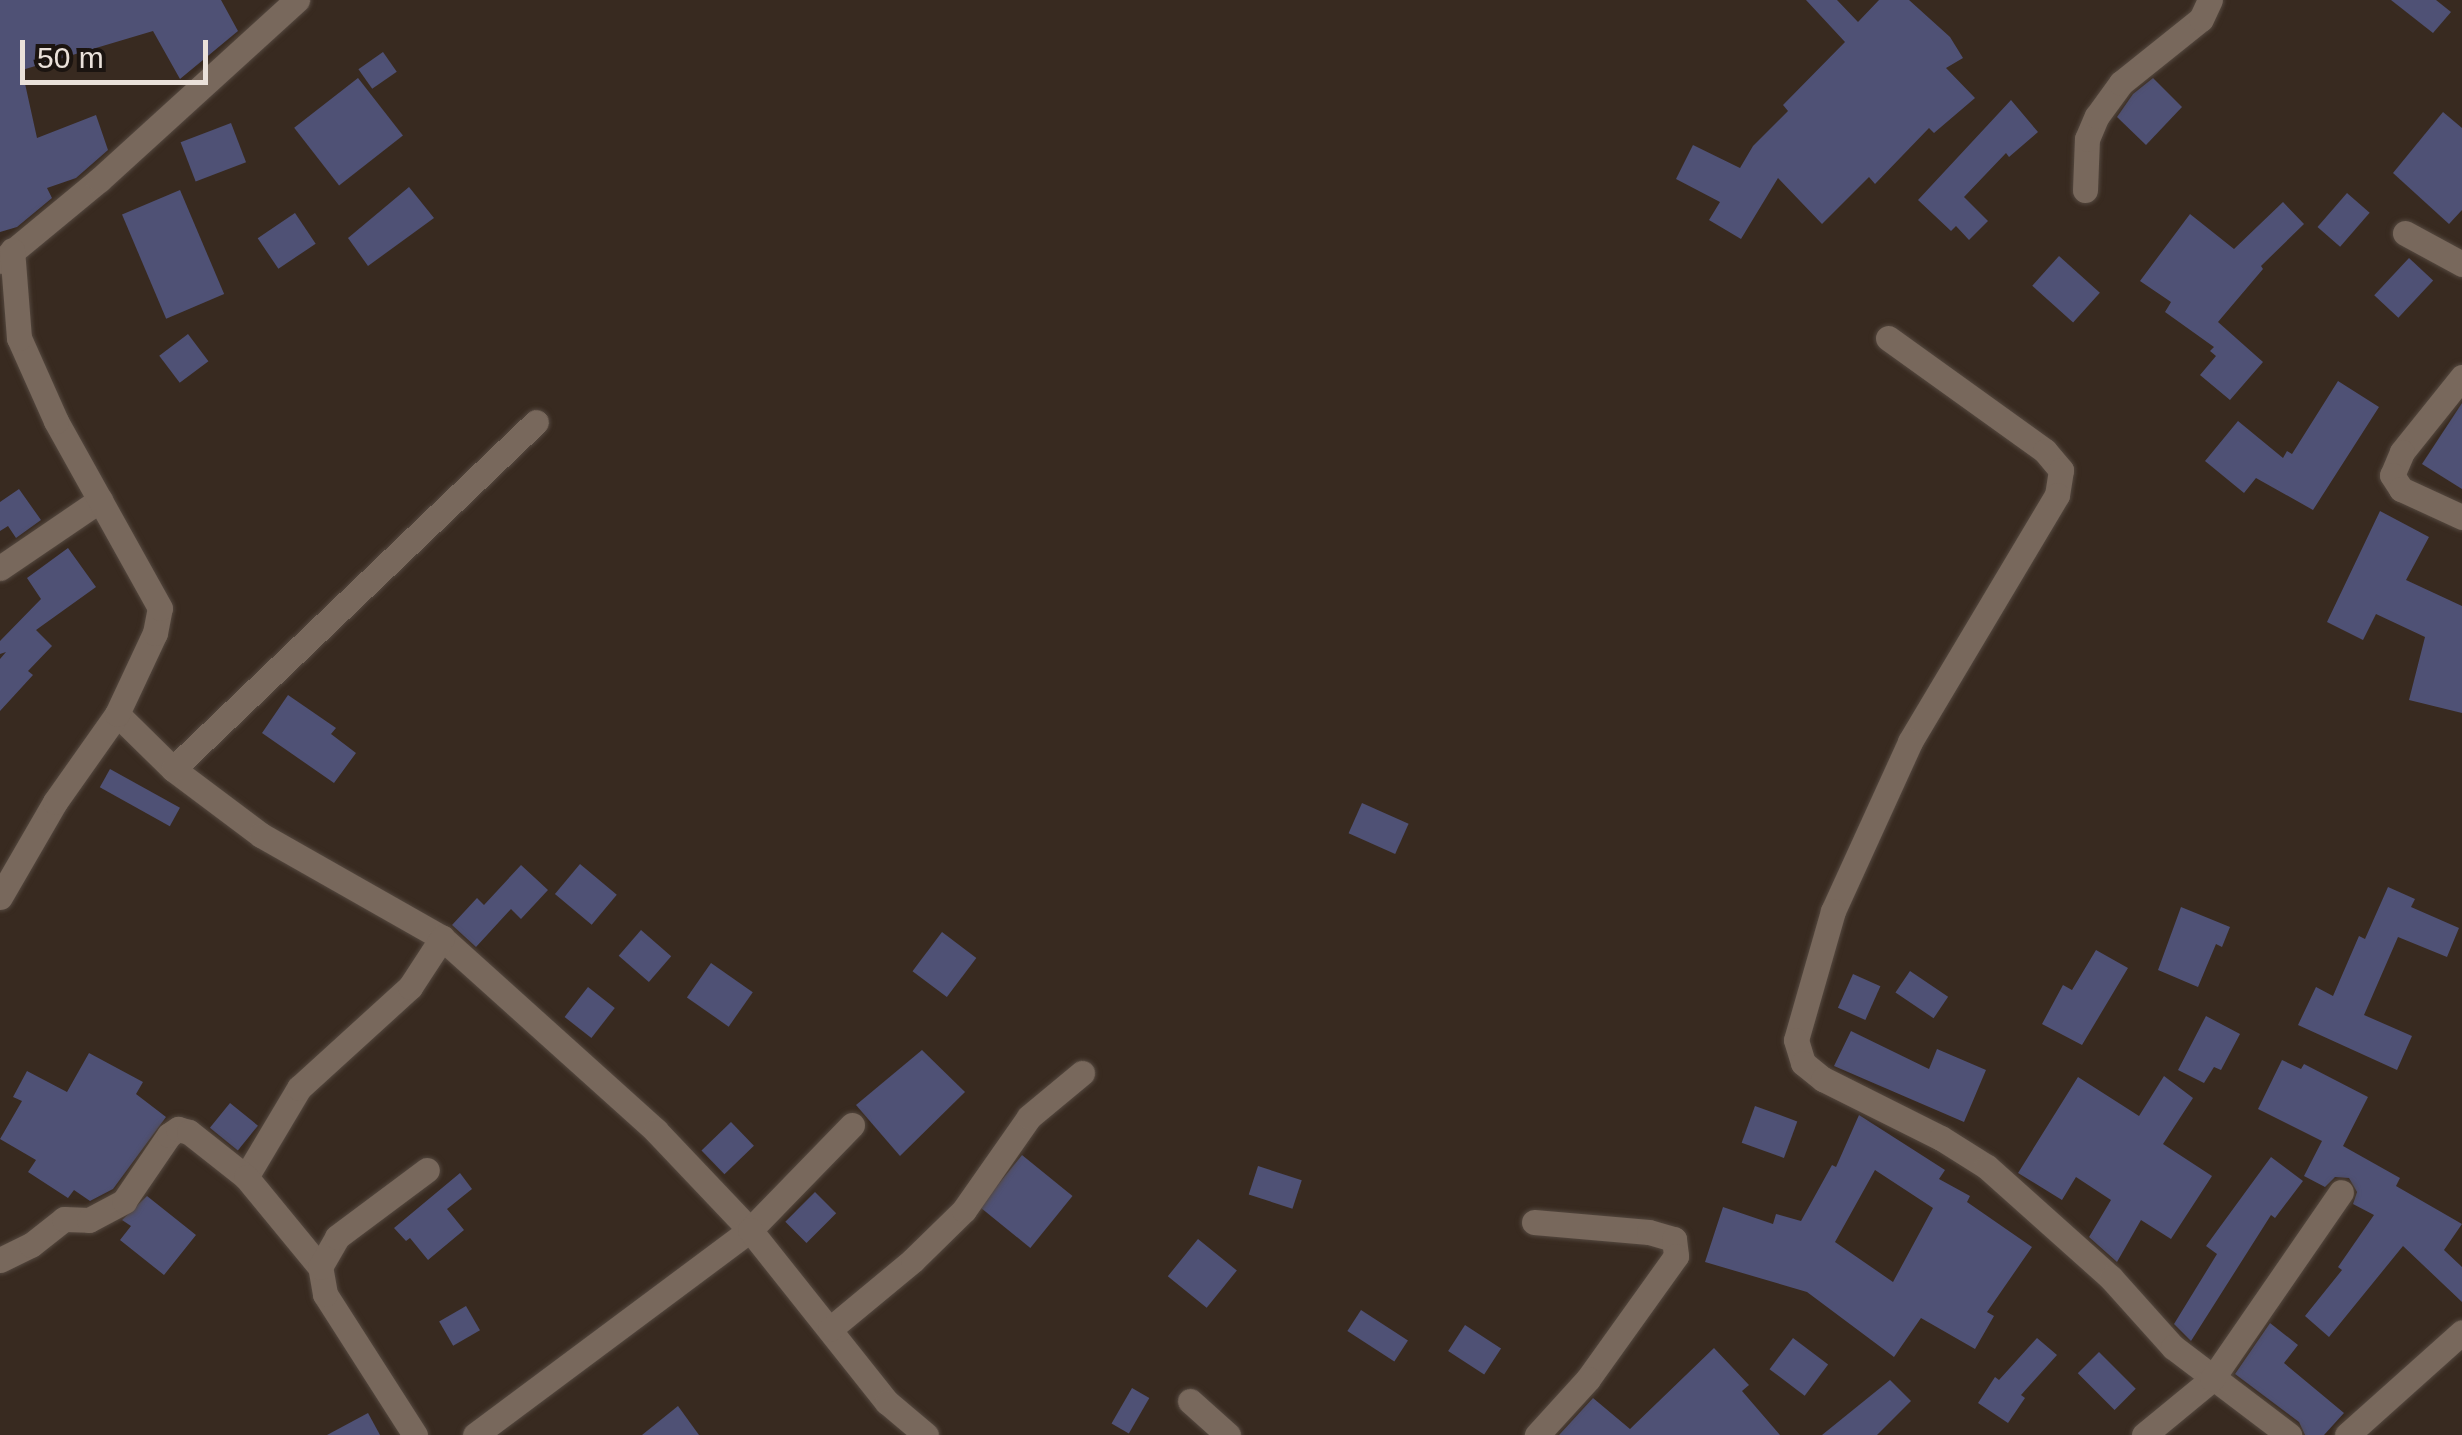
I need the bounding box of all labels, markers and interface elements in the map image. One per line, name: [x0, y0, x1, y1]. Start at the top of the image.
scale bar: [25, 20, 212, 82]
text: 50 m: [37, 41, 104, 74]

